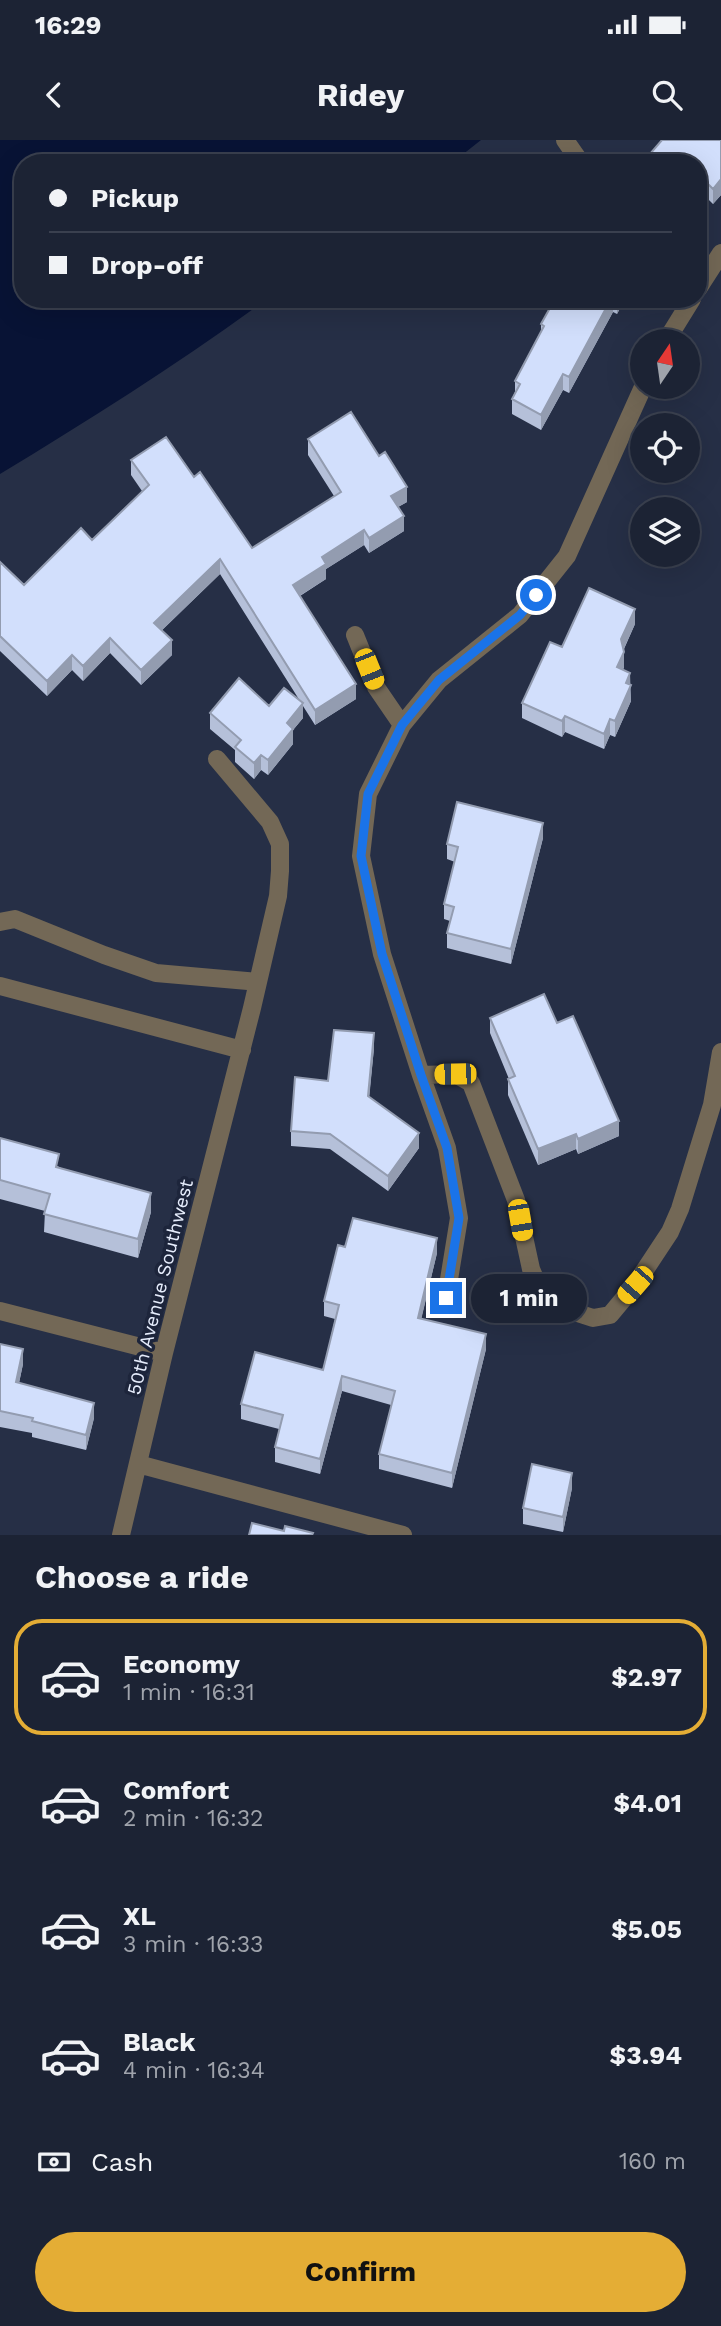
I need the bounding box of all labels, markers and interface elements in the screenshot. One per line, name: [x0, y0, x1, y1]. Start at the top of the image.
text: 16:29: [35, 10, 102, 40]
icon: back: [35, 76, 73, 114]
text: Ridey: [317, 76, 404, 114]
icon: search: [648, 76, 686, 114]
text: Pickup: [91, 183, 179, 213]
text: Drop-off: [91, 250, 203, 280]
north arrow: [630, 329, 700, 399]
map controls: [630, 329, 700, 567]
button: locate: [630, 413, 700, 483]
button: layers: [630, 497, 700, 567]
route start: [520, 579, 552, 611]
car: [352, 646, 387, 692]
car: [434, 1063, 477, 1085]
street label: 50th Avenue Southwest: [122, 1177, 198, 1397]
car: [507, 1197, 534, 1243]
car: [614, 1262, 657, 1308]
callout: 1 min: [471, 1274, 586, 1322]
route end: [430, 1282, 462, 1314]
text: 1 min: [499, 1285, 559, 1312]
text: Choose a ride: [35, 1558, 249, 1596]
icon: car: [39, 1646, 102, 1709]
text: Economy: [123, 1649, 240, 1679]
text: $2.97: [611, 1662, 682, 1692]
text: 1 min · 16:31: [123, 1679, 255, 1706]
icon: car: [39, 1772, 102, 1835]
text: Comfort: [123, 1775, 229, 1805]
text: $4.01: [613, 1788, 682, 1818]
text: 2 min · 16:32: [123, 1805, 264, 1832]
icon: car: [39, 1898, 102, 1961]
text: XL: [123, 1901, 156, 1931]
text: $5.05: [611, 1914, 682, 1944]
text: 3 min · 16:33: [123, 1931, 264, 1958]
icon: car: [39, 2024, 102, 2087]
text: Black: [123, 2027, 195, 2057]
text: $3.94: [610, 2040, 682, 2070]
text: 4 min · 16:34: [123, 2057, 265, 2084]
icon: cash: [35, 2143, 73, 2181]
text: Cash: [91, 2147, 153, 2177]
text: 160 m: [619, 2148, 686, 2175]
button: Confirm: [35, 2232, 686, 2312]

